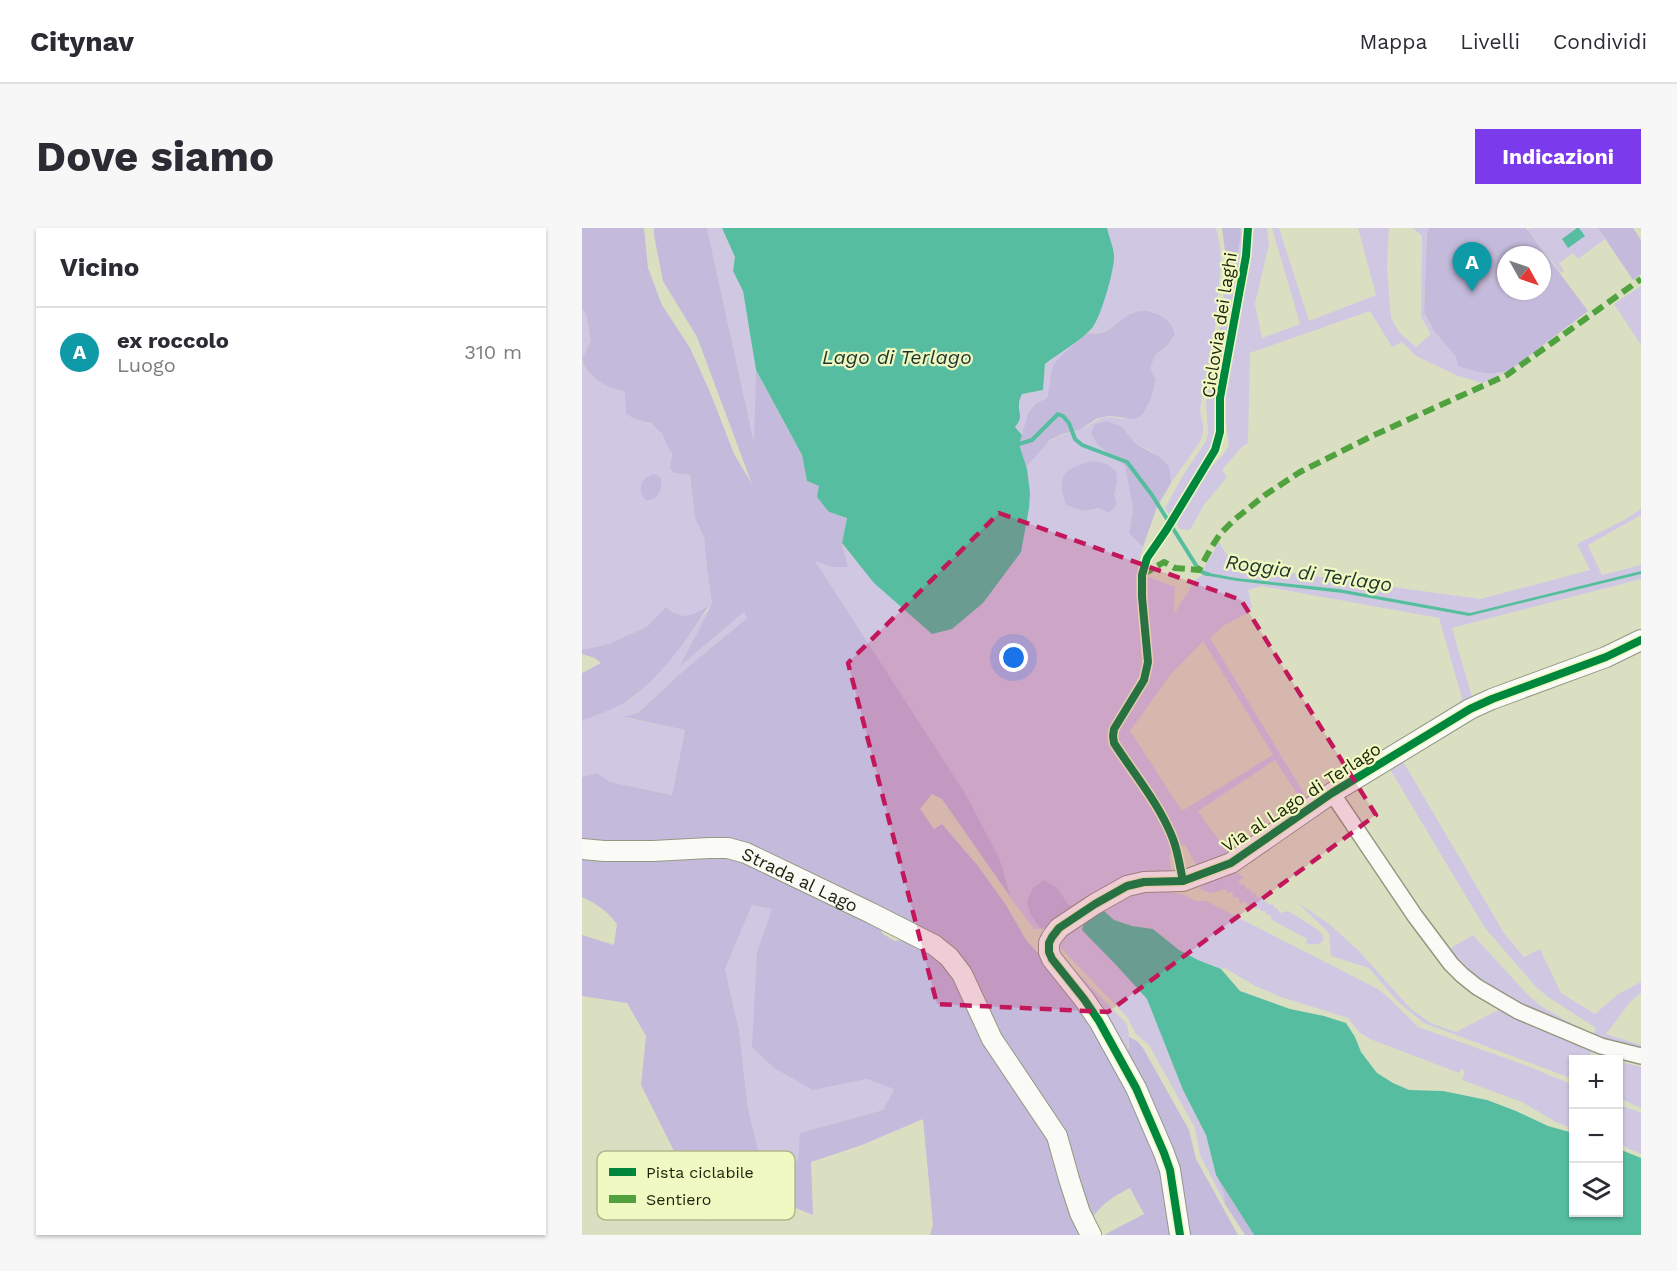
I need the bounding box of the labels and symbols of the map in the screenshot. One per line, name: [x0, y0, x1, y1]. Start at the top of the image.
pin: A: [1452, 242, 1492, 292]
north arrow: [1497, 246, 1551, 300]
street label: Ciclovia dei laghi: [1197, 251, 1241, 399]
water label: Lago di Terlago: [822, 345, 972, 369]
water label: Roggia di Terlago: [1224, 549, 1394, 597]
your location: [999, 643, 1028, 672]
street label: Via al Lago di Terlago: [1218, 738, 1384, 856]
street label: Strada al Lago: [739, 842, 862, 916]
legend: [597, 1151, 795, 1220]
text: Pista ciclabile: [646, 1163, 754, 1182]
text: Sentiero: [646, 1190, 711, 1209]

